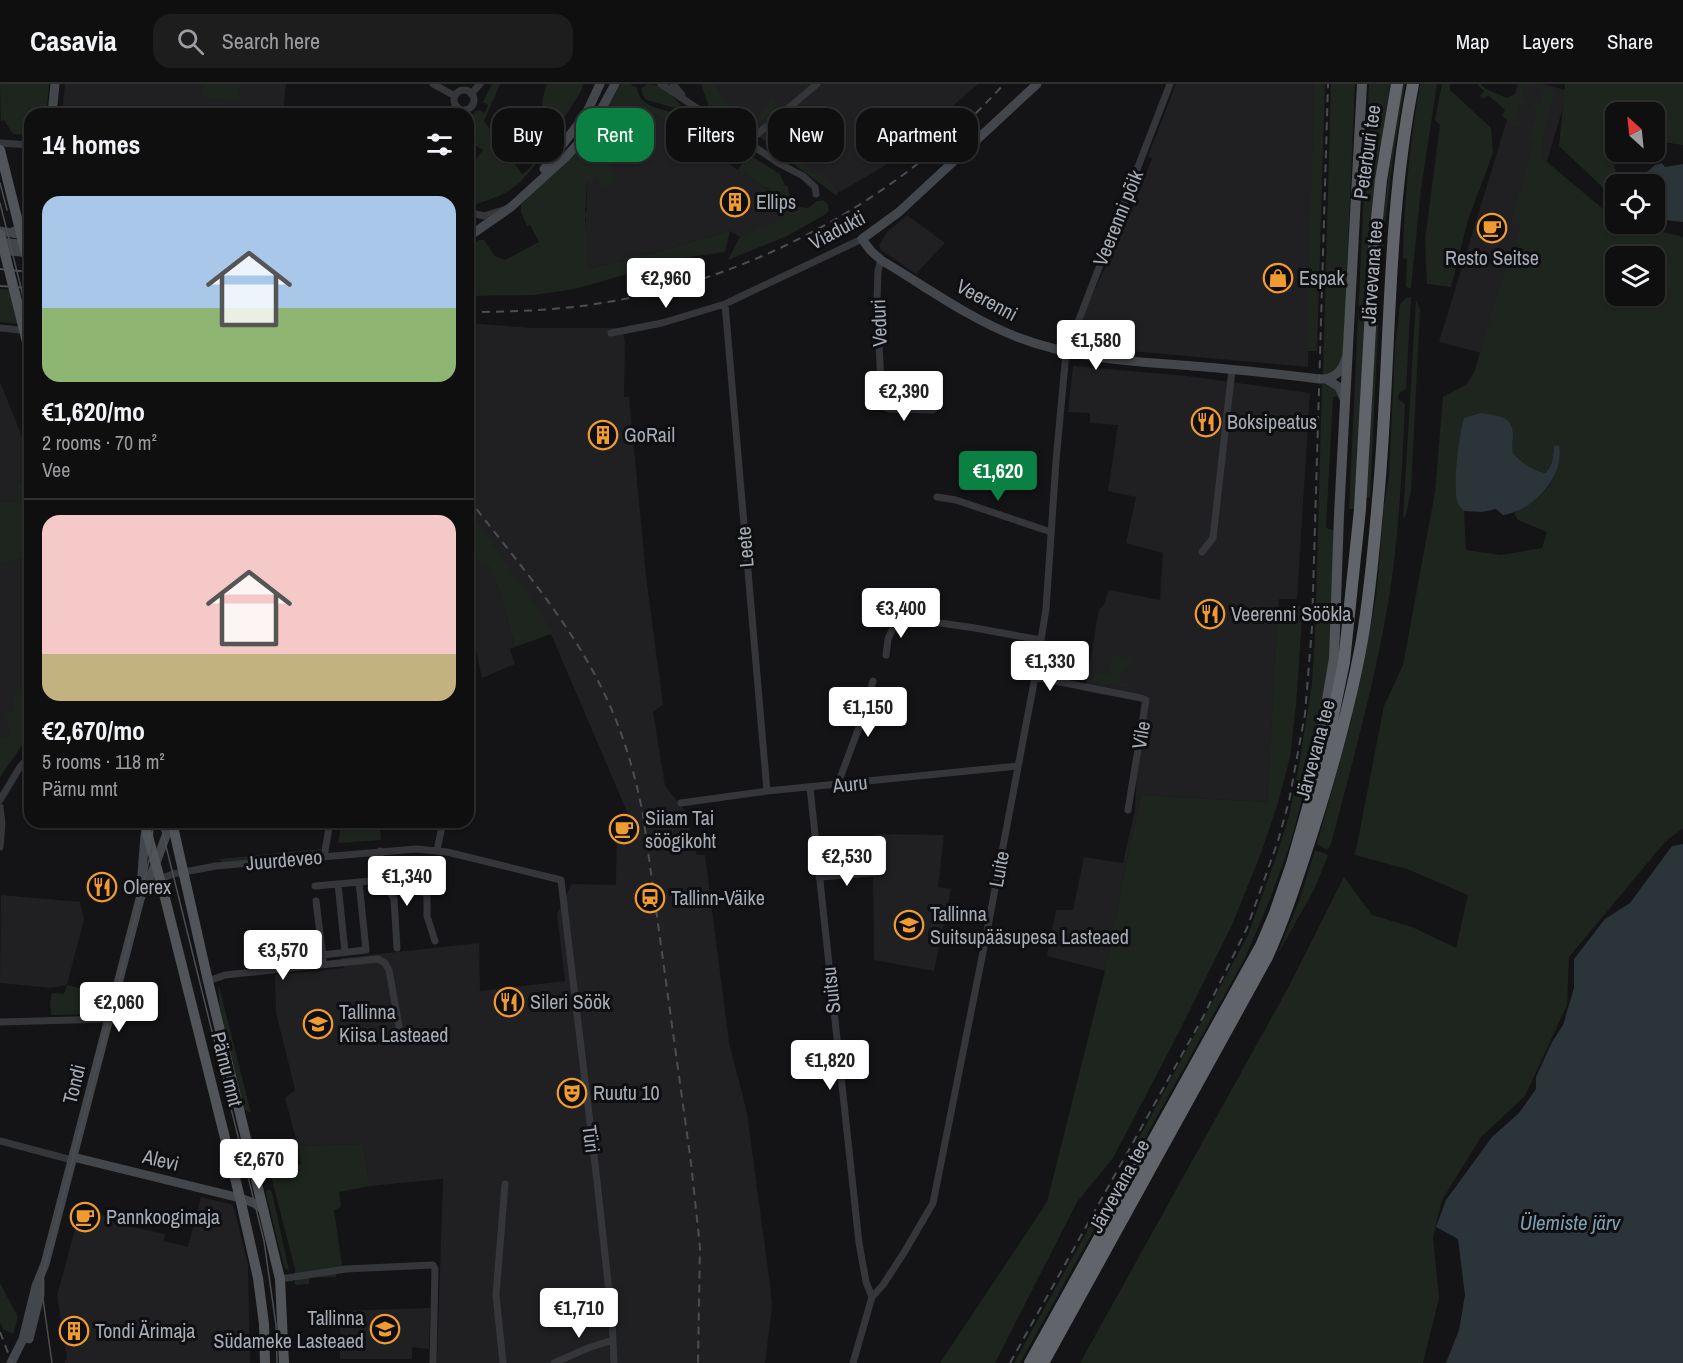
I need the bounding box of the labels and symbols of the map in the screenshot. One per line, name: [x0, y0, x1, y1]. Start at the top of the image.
north arrow: [1605, 102, 1665, 162]
street label: Peterburi tee: [1347, 103, 1386, 201]
street label: Veerenni põik: [1086, 165, 1149, 270]
building icon: Ellips: [719, 186, 751, 218]
place label: Ellips: [756, 188, 796, 215]
street label: Viadukti: [804, 204, 870, 256]
cafe icon: Resto Seitse: [1476, 212, 1508, 244]
street label: Järvevana tee: [1354, 220, 1389, 324]
place label: Resto Seitse: [1445, 244, 1539, 271]
pin: €2,960: [617, 258, 715, 309]
shop icon: Espak: [1262, 262, 1294, 294]
place label: Espak: [1299, 264, 1345, 291]
street label: Veerenni: [952, 272, 1023, 327]
street label: Veduri: [864, 299, 893, 347]
pin: €1,580: [1047, 320, 1145, 371]
pin: €2,390: [855, 371, 953, 422]
restaurant icon: Boksipeatus: [1190, 406, 1222, 438]
place label: Boksipeatus: [1227, 408, 1317, 435]
building icon: GoRail: [587, 419, 619, 451]
place label: GoRail: [624, 421, 675, 448]
pin: €1,620: [949, 451, 1047, 502]
street label: Leete: [729, 525, 760, 569]
pin: €3,400: [852, 588, 950, 639]
restaurant icon: Veerenni Söökla: [1194, 598, 1226, 630]
place label: Veerenni Söökla: [1231, 600, 1351, 627]
pin: €1,330: [1001, 641, 1099, 692]
pin: €1,150: [819, 687, 917, 738]
street label: Järvevana tee: [1288, 697, 1341, 803]
street label: Vile: [1125, 719, 1156, 751]
street label: Auru: [830, 768, 869, 799]
place label: Siiam Tai söögikoht: [645, 804, 717, 854]
cafe icon: Siiam Tai söögikoht: [608, 813, 640, 845]
pin: €2,530: [798, 836, 896, 887]
street label: Juurdeveo: [245, 843, 323, 876]
street label: Luite: [982, 848, 1015, 889]
pin: €1,340: [358, 856, 456, 907]
restaurant icon: Olerex: [86, 871, 118, 903]
place label: Olerex: [123, 873, 172, 900]
station icon: Tallinn-Väike: [634, 882, 666, 914]
place label: Tallinn-Väike: [671, 884, 765, 911]
place label: Tallinna Suitsupääsupesa Lasteaed: [930, 900, 1129, 950]
school or university icon: Tallinna Suitsupääsupesa Lasteaed: [893, 909, 925, 941]
pin: €3,570: [234, 930, 332, 981]
street label: Suitsu: [815, 966, 846, 1015]
pin: €2,060: [70, 982, 168, 1033]
restaurant icon: Sileri Söök: [493, 986, 525, 1018]
place label: Sileri Söök: [530, 988, 611, 1015]
place label: Tallinna Kiisa Lasteaed: [339, 998, 448, 1048]
school or university icon: Tallinna Kiisa Lasteaed: [302, 1008, 334, 1040]
street label: Pärnu mnt: [205, 1029, 250, 1109]
pin: €1,820: [781, 1040, 879, 1091]
street label: Tondi: [56, 1061, 91, 1107]
theatre icon: Ruutu 10: [556, 1077, 588, 1109]
place label: Ruutu 10: [593, 1079, 660, 1106]
street label: Türi: [576, 1124, 607, 1154]
street label: Järvevana tee: [1082, 1134, 1155, 1237]
pin: €2,670: [210, 1139, 308, 1190]
street label: Alevi: [139, 1142, 182, 1177]
cafe icon: Pannkoogimaja: [69, 1201, 101, 1233]
place label: Pannkoogimaja: [106, 1203, 220, 1230]
water label: Ülemiste järv: [1520, 1208, 1622, 1237]
pin: €1,710: [530, 1288, 628, 1339]
place label: Tallinna Südameke Lasteaed: [214, 1304, 364, 1354]
school or university icon: Tallinna Südameke Lasteaed: [369, 1313, 401, 1345]
building icon: Tondi Ärimaja: [58, 1315, 90, 1347]
place label: Tondi Ärimaja: [95, 1317, 195, 1344]

